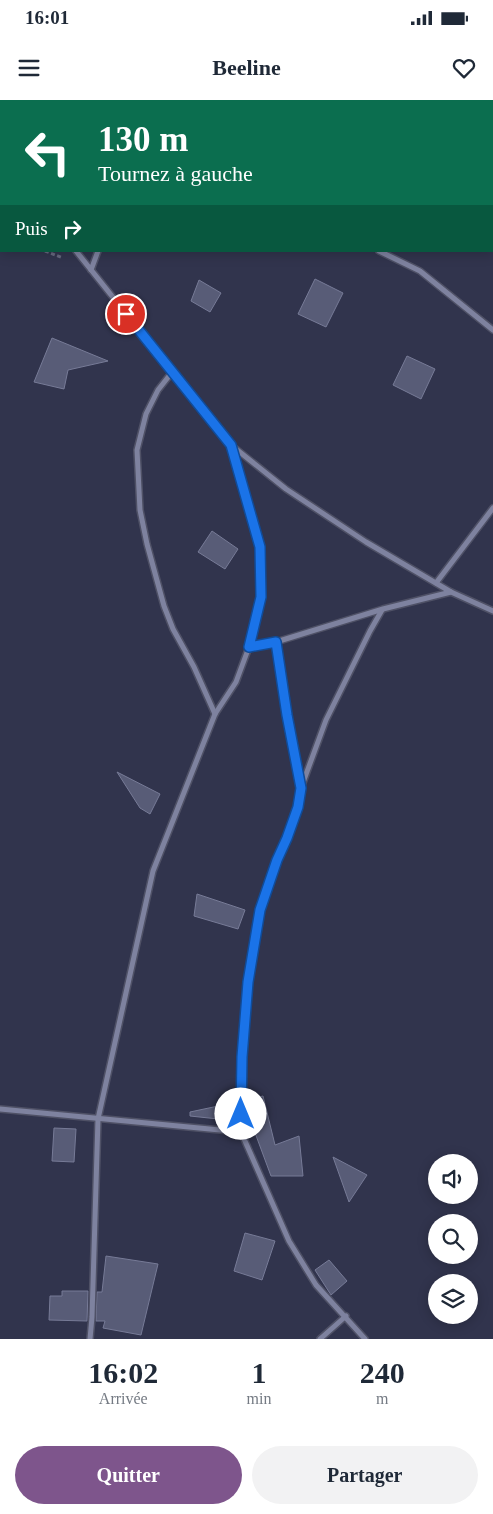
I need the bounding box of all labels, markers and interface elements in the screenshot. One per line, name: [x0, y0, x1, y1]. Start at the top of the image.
text: 16:01: [25, 7, 69, 28]
icon: menu: [15, 54, 43, 82]
icon: heart: [450, 54, 478, 82]
text: Beeline: [212, 55, 281, 80]
icon: left: [15, 120, 80, 185]
text: 130 m: [98, 120, 188, 159]
text: Tournez à gauche: [98, 161, 253, 186]
icon: right: [58, 215, 86, 243]
text: Puis: [15, 218, 48, 239]
pin: [105, 293, 147, 335]
icon: arrive: [112, 300, 140, 328]
position arrow: [214, 1087, 266, 1139]
map controls: [428, 1154, 478, 1324]
button: sound: [428, 1154, 478, 1204]
button: search: [428, 1214, 478, 1264]
button: layers: [428, 1274, 478, 1324]
text: 16:02: [88, 1356, 158, 1389]
text: 1: [251, 1356, 266, 1389]
text: 240: [360, 1356, 405, 1389]
text: Arrivée: [99, 1390, 148, 1407]
text: min: [247, 1390, 271, 1407]
text: m: [376, 1390, 388, 1407]
button: Quitter: [15, 1446, 242, 1504]
button: Partager: [252, 1446, 478, 1504]

